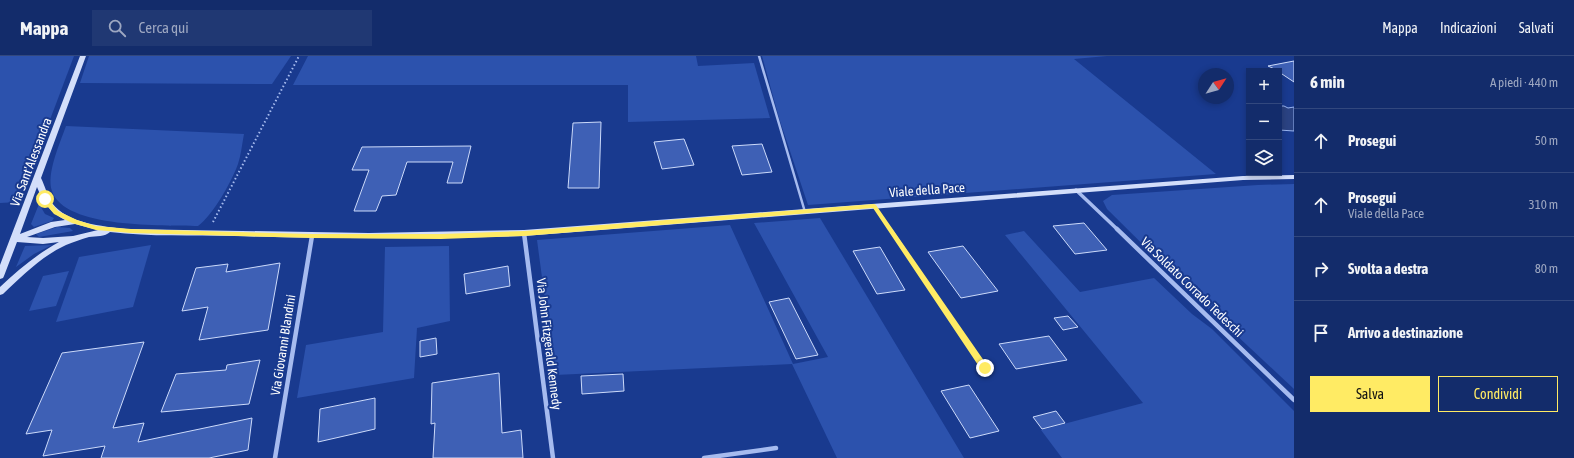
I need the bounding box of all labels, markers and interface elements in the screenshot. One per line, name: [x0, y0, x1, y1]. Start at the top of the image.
search box: [92, 10, 372, 46]
text: Mappa: [20, 17, 68, 39]
icon: search: [106, 17, 128, 39]
text: Cerca qui: [138, 19, 189, 36]
text: Mappa: [1382, 20, 1418, 36]
text: Indicazioni: [1440, 20, 1497, 36]
text: Salvati: [1519, 20, 1554, 36]
north arrow: [1198, 68, 1234, 104]
map controls: [1246, 68, 1282, 176]
button: +: [1246, 68, 1282, 104]
text: 6 min: [1310, 72, 1345, 92]
text: A piedi · 440 m: [1490, 75, 1558, 90]
button: −: [1246, 104, 1282, 140]
street label: Via Sant'Alessandra: [7, 116, 55, 208]
icon: ahead: [1310, 130, 1332, 152]
text: Prosegui: [1348, 132, 1396, 149]
text: 50 m: [1535, 133, 1558, 148]
button: layers: [1246, 140, 1282, 176]
street label: Viale della Pace: [889, 180, 966, 200]
text: Prosegui: [1348, 189, 1396, 206]
route start: [36, 190, 54, 208]
icon: ahead: [1310, 194, 1332, 216]
text: 310 m: [1529, 197, 1558, 212]
text: Viale della Pace: [1348, 206, 1424, 221]
street label: Via Soldato Corrado Tedeschi: [1138, 234, 1246, 340]
icon: right: [1310, 258, 1332, 280]
text: Svolta a destra: [1348, 260, 1428, 277]
text: 80 m: [1535, 261, 1558, 276]
street label: Via John Fitzgerald Kennedy: [533, 277, 565, 411]
street label: Via Giovanni Blandini: [268, 293, 298, 397]
icon: arrive: [1310, 322, 1332, 344]
text: Arrivo a destinazione: [1348, 324, 1463, 341]
route end: [976, 359, 994, 377]
button: Salva: [1310, 376, 1430, 412]
button: Condividi: [1438, 376, 1558, 412]

